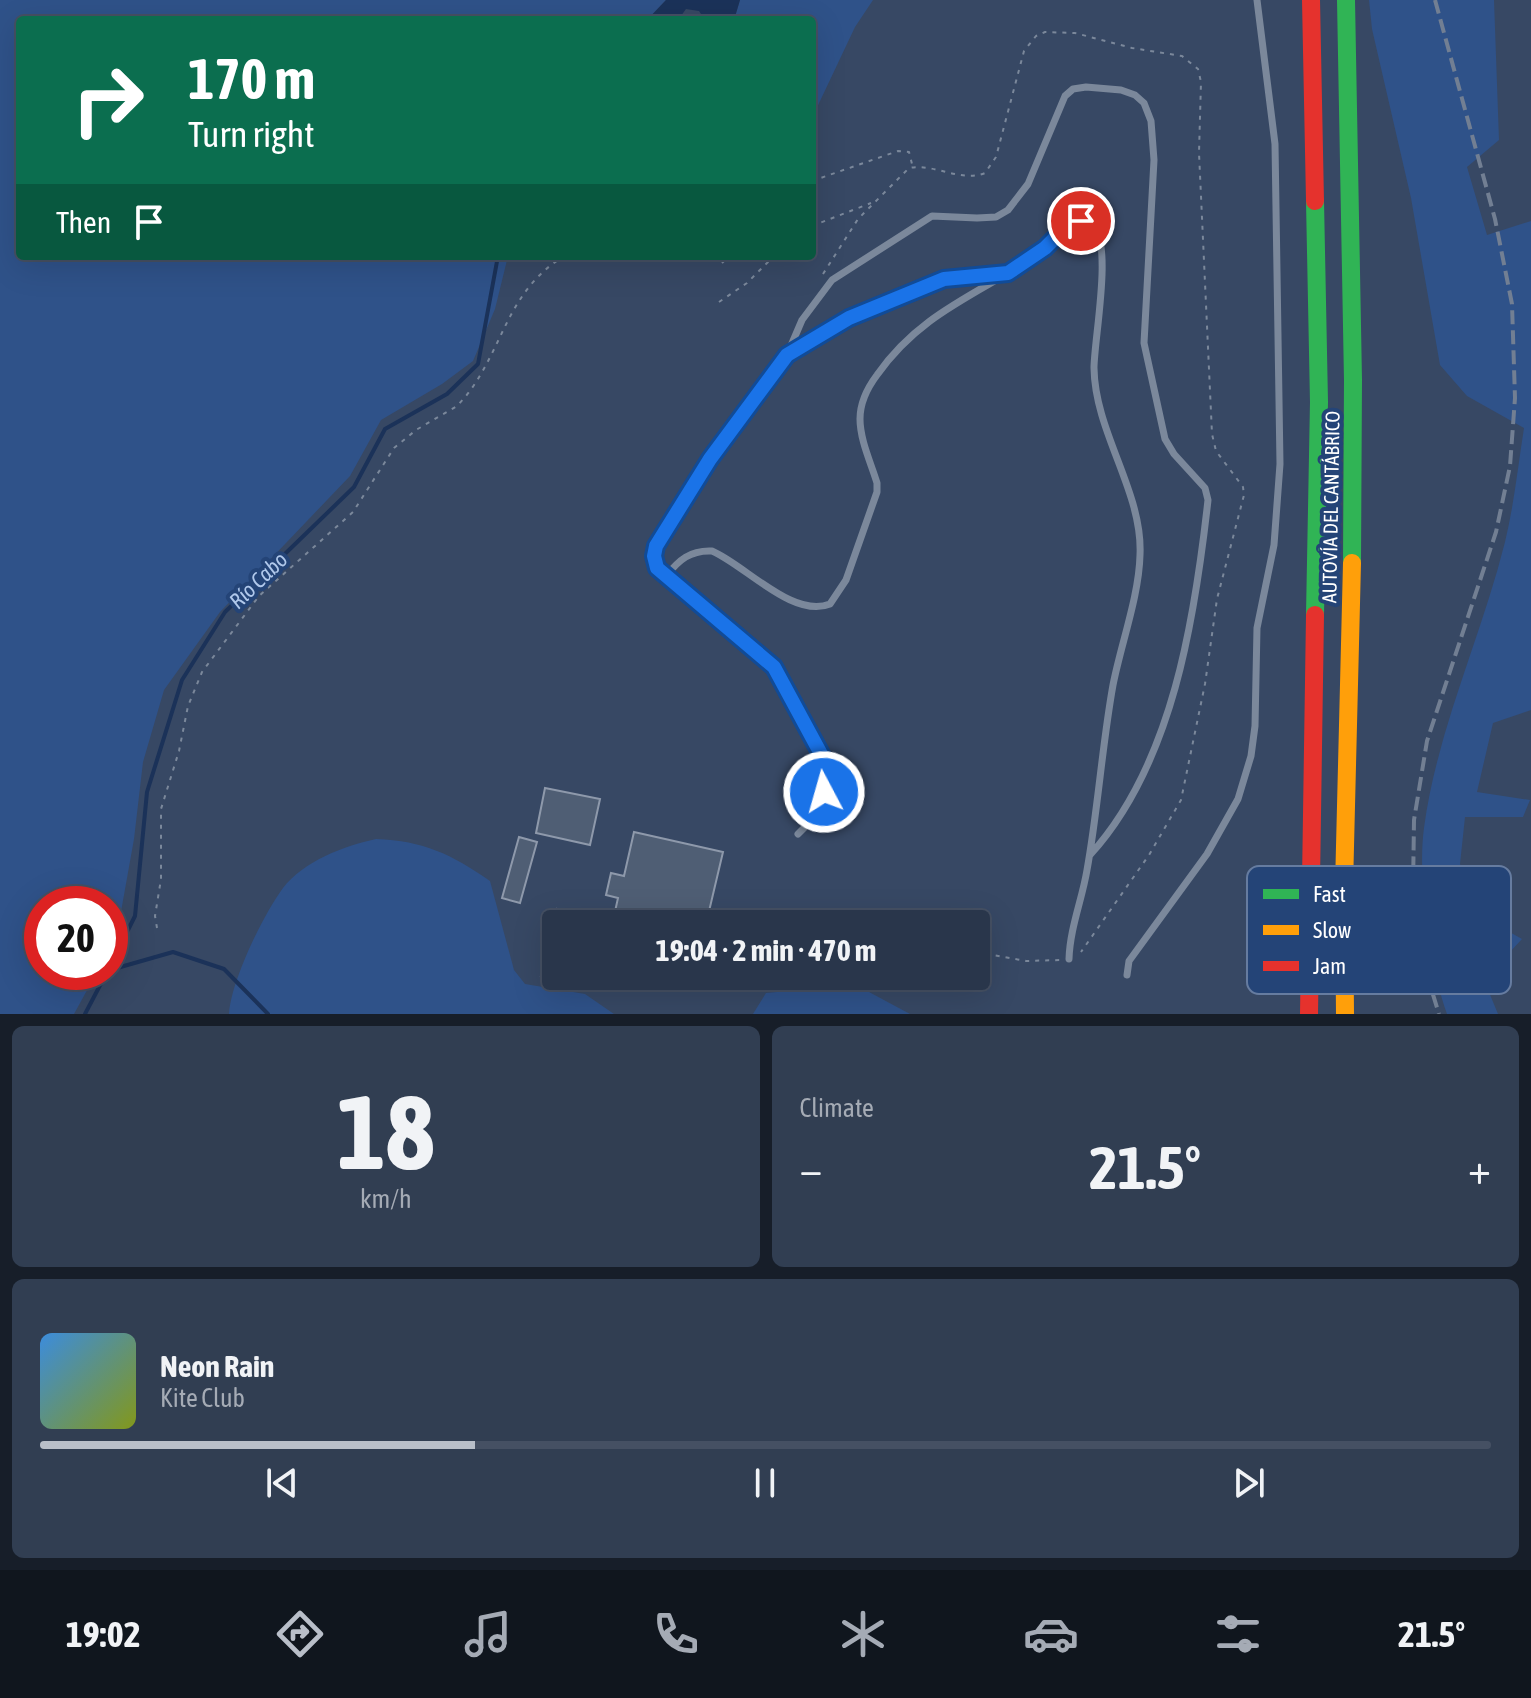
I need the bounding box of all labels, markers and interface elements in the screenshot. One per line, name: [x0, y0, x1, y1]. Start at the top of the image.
text: 170 m: [188, 47, 315, 111]
icon: right: [56, 48, 160, 152]
text: Turn right: [188, 113, 315, 155]
pin: [1047, 187, 1115, 255]
icon: arrive: [1059, 199, 1103, 243]
icon: arrive: [127, 200, 171, 244]
text: Then: [56, 205, 111, 239]
street label: AUTOVÍA DEL CANTÁBRICO: [1317, 411, 1344, 603]
water label: Río Cabo: [224, 546, 292, 614]
position arrow: [782, 750, 866, 834]
legend: [1247, 866, 1511, 994]
text: Fast: [1313, 881, 1346, 907]
speed limit sign: 20: [24, 886, 128, 990]
text: Slow: [1313, 917, 1351, 943]
text: 19:04 · 2 min · 470 m: [656, 933, 876, 967]
text: Jam: [1313, 953, 1346, 979]
text: 18: [337, 1072, 435, 1191]
text: Climate: [800, 1093, 874, 1123]
text: 21.5°: [1089, 1133, 1201, 1202]
text: −: [800, 1143, 822, 1193]
text: +: [1468, 1143, 1491, 1193]
text: km/h: [360, 1184, 412, 1214]
text: Neon Rain: [160, 1349, 274, 1383]
text: Kite Club: [160, 1383, 245, 1413]
icon: previous: [260, 1461, 304, 1505]
icon: pause: [743, 1461, 787, 1505]
icon: next: [1227, 1461, 1271, 1505]
icon: directions: [272, 1606, 328, 1662]
icon: music: [460, 1606, 516, 1662]
icon: phone: [648, 1606, 704, 1662]
icon: climate: [835, 1606, 891, 1662]
icon: car: [1023, 1606, 1079, 1662]
icon: filters: [1210, 1606, 1266, 1662]
text: 19:02: [66, 1613, 141, 1655]
text: 21.5°: [1398, 1613, 1465, 1655]

